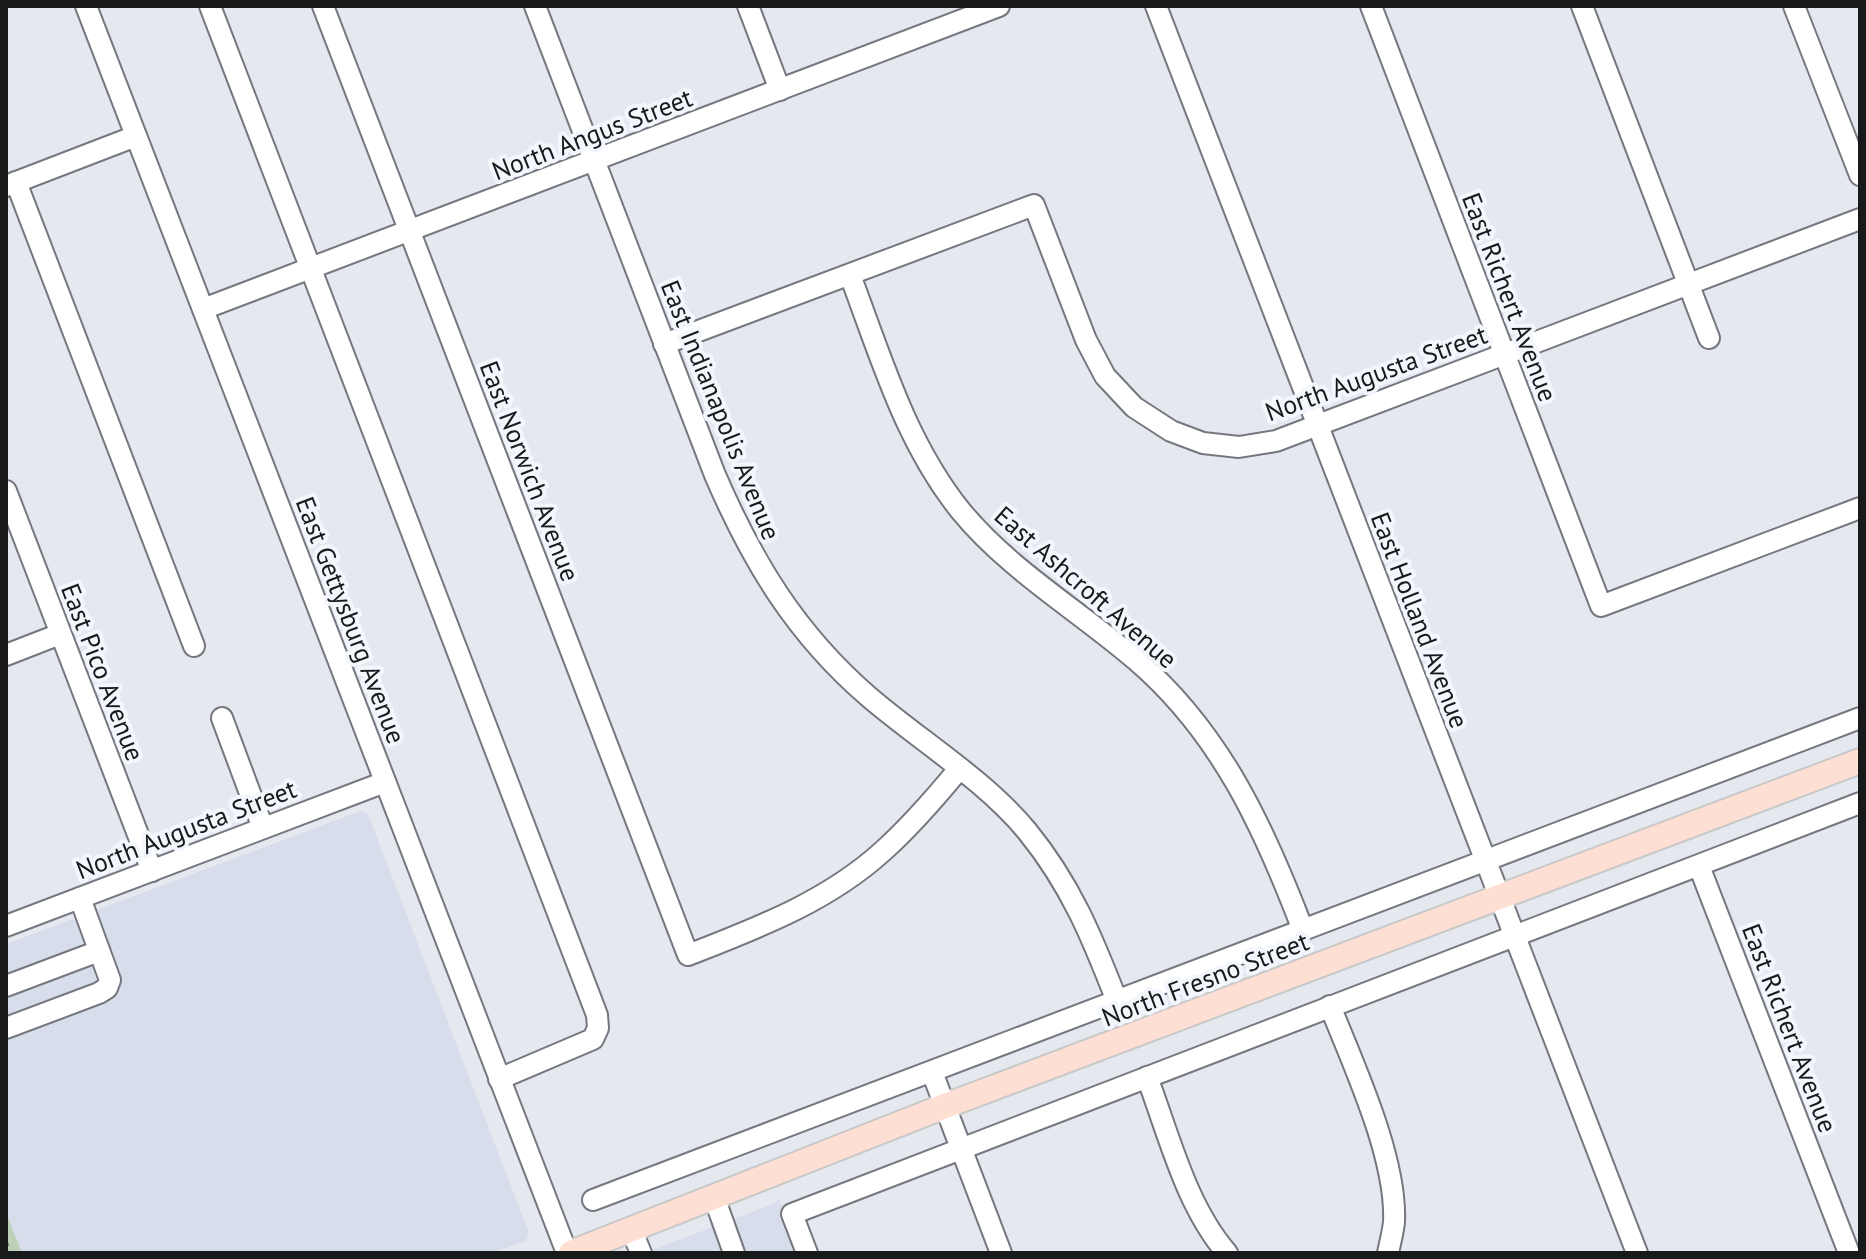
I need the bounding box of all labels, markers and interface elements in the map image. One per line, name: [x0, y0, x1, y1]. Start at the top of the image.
street label: North Angus Street: [487, 81, 697, 187]
street label: East Richert Avenue: [1455, 188, 1565, 406]
street label: East Indianapolis Avenue: [654, 275, 788, 545]
street label: North Augusta Street: [1261, 318, 1491, 428]
street label: East Norwich Avenue: [473, 356, 587, 586]
street label: East Gettysburg Avenue: [289, 492, 413, 748]
street label: East Ashcroft Avenue: [988, 499, 1184, 675]
street label: East Holland Avenue: [1364, 507, 1476, 733]
street label: East Pico Avenue: [54, 579, 152, 765]
street label: North Augusta Street: [71, 772, 301, 886]
street label: East Richert Avenue: [1735, 919, 1845, 1137]
street label: North Fresno Street: [1097, 924, 1313, 1034]

